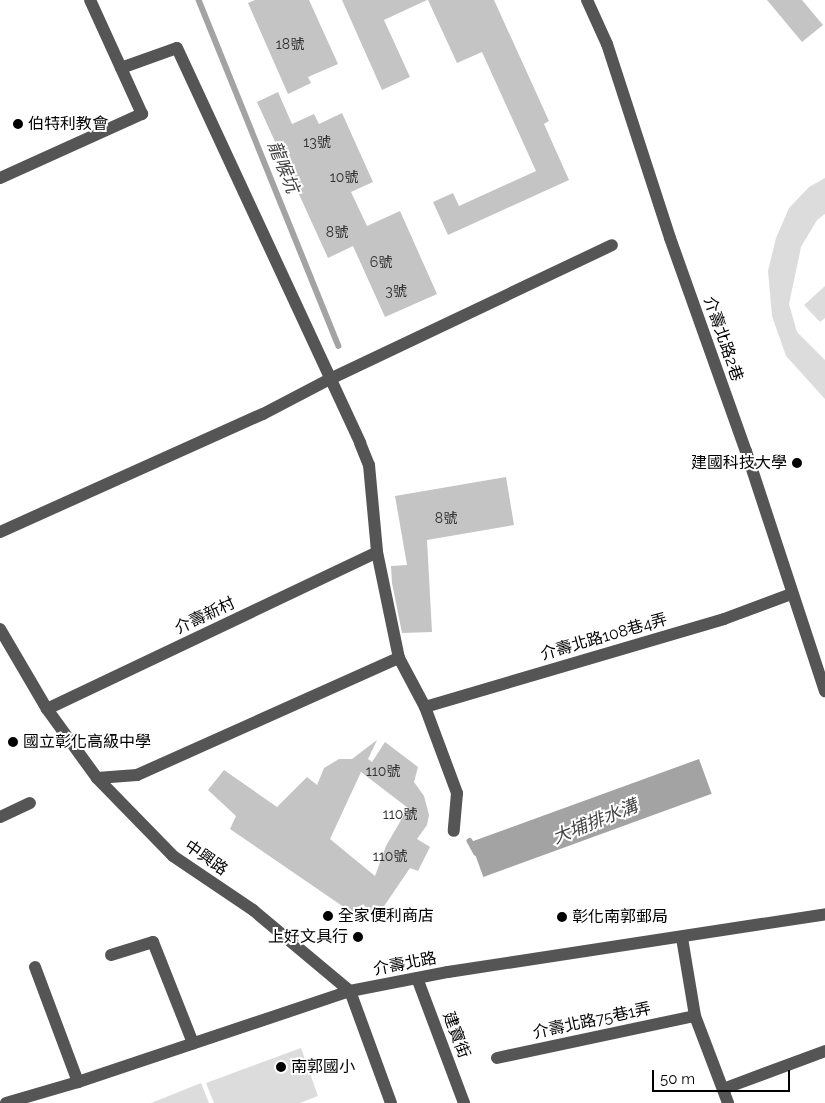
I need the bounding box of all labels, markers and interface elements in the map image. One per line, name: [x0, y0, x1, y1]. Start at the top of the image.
house number: 18號: [276, 36, 304, 52]
place label: 伯特利教會: [28, 114, 108, 134]
marker: 伯特利教會: [12, 118, 24, 130]
house number: 13號: [303, 134, 331, 150]
water label: 龍喉坑: [263, 138, 303, 196]
house number: 10號: [330, 169, 358, 185]
house number: 8號: [326, 224, 348, 240]
house number: 6號: [370, 254, 392, 270]
house number: 3號: [385, 283, 407, 299]
street label: 介壽北路2巷: [700, 294, 746, 384]
place label: 建國科技大學: [691, 453, 787, 473]
marker: 建國科技大學: [791, 457, 803, 469]
house number: 8號: [435, 510, 457, 526]
street label: 介壽新村: [172, 594, 238, 638]
street label: 介壽北路108巷4弄: [538, 610, 670, 664]
place label: 國立彰化高級中學: [23, 732, 151, 752]
marker: 國立彰化高級中學: [7, 736, 19, 748]
house number: 110號: [366, 763, 400, 779]
water label: 大埔排水溝: [549, 795, 641, 849]
house number: 110號: [383, 806, 417, 822]
street label: 中興路: [181, 836, 231, 880]
house number: 110號: [373, 848, 407, 864]
place label: 全家便利商店: [338, 906, 434, 926]
place label: 彰化南郭郵局: [572, 907, 668, 927]
marker: 全家便利商店: [322, 910, 334, 922]
marker: 彰化南郭郵局: [556, 911, 568, 923]
place label: 上好文具行: [268, 927, 348, 947]
marker: 上好文具行: [352, 931, 364, 943]
street label: 介壽北路: [372, 948, 438, 980]
street label: 介壽北路75巷1弄: [531, 999, 653, 1043]
street label: 建寶街: [438, 1009, 474, 1061]
place label: 南郭國小: [291, 1057, 355, 1077]
scale bar: [655, 1060, 792, 1092]
marker: 南郭國小: [275, 1061, 287, 1073]
text: 50 m: [660, 1070, 695, 1088]

